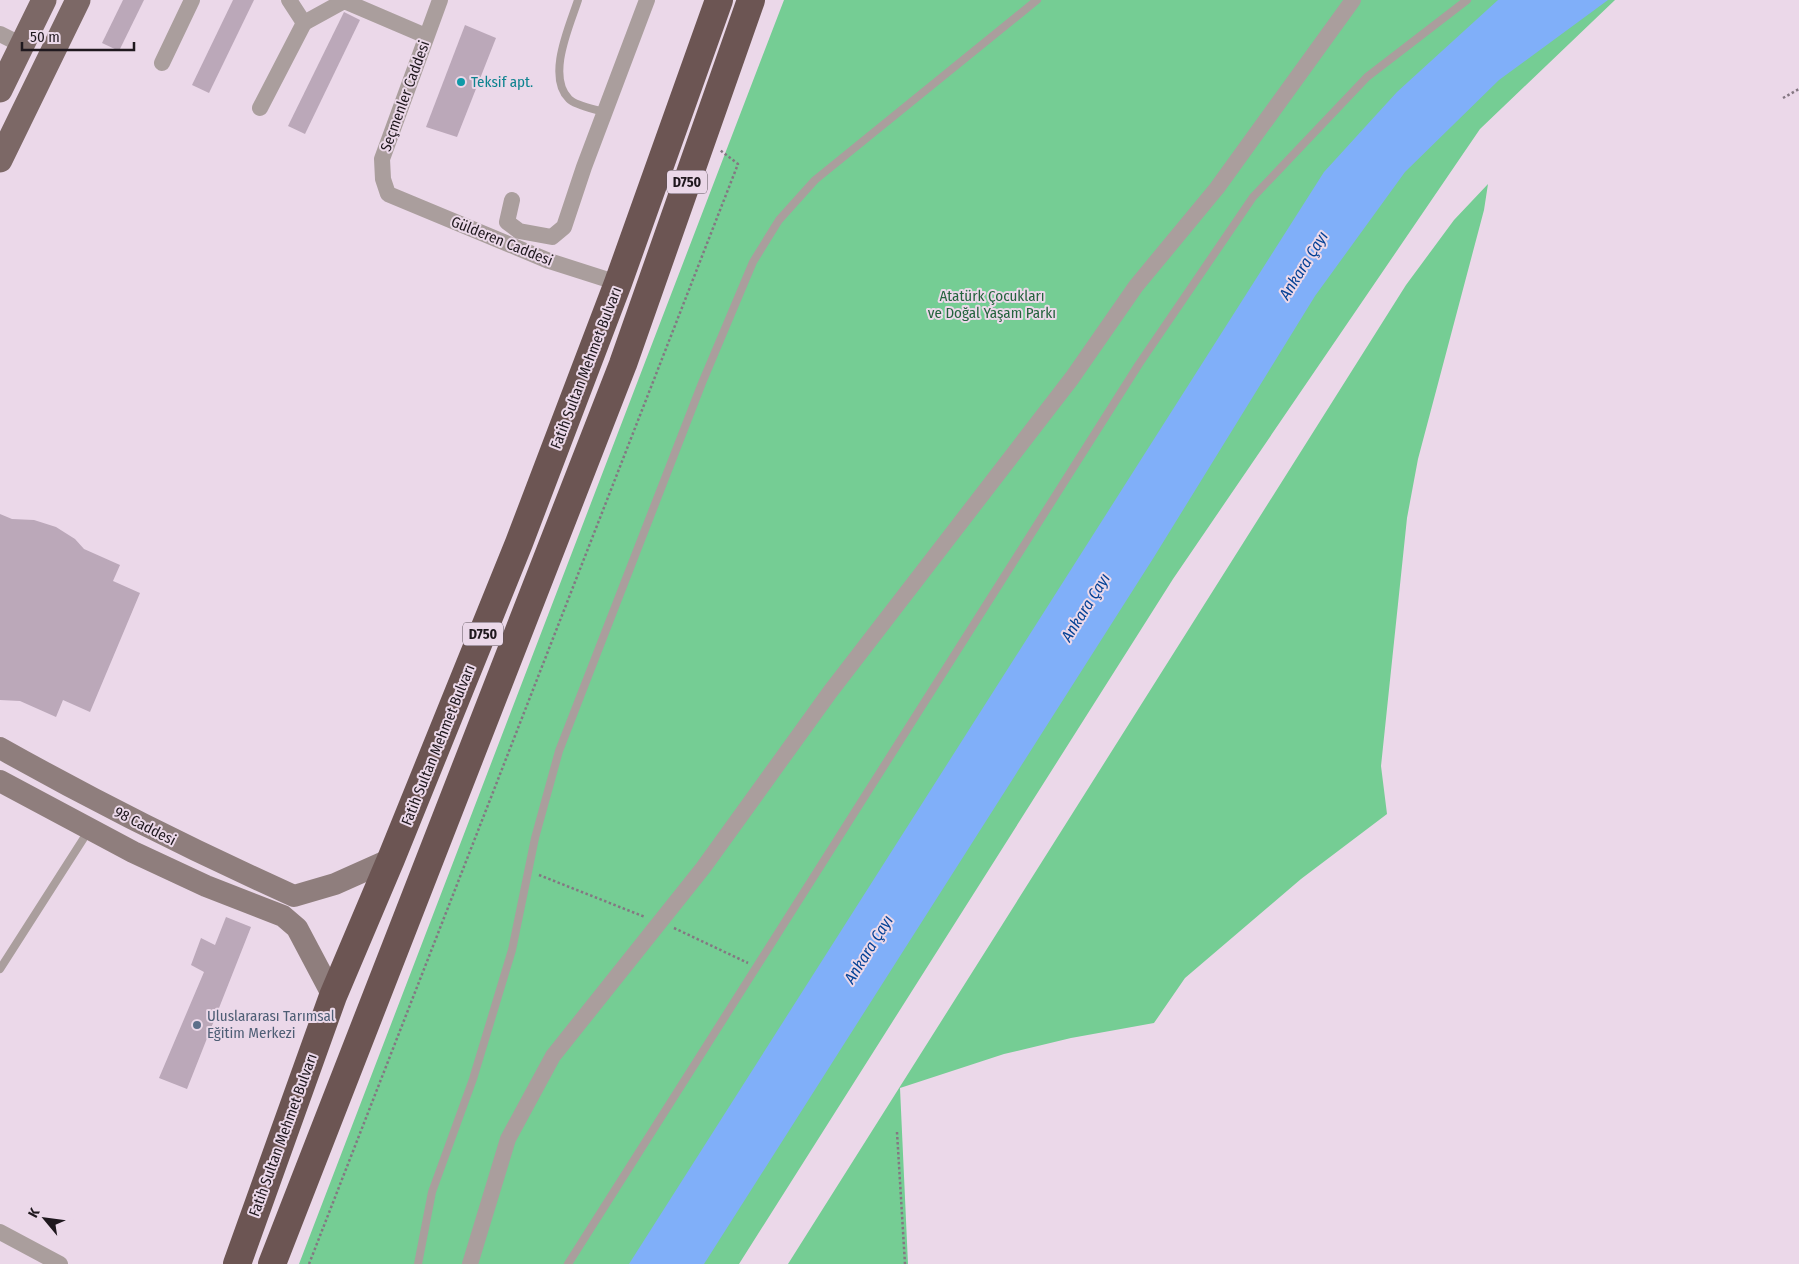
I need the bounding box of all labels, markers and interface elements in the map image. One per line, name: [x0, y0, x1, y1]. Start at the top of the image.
scale bar: [22, 20, 135, 52]
text: 50 m: [30, 28, 60, 46]
street label: Seçmenler Caddesi: [377, 38, 433, 154]
place label: Teksif apt.: [471, 73, 533, 91]
marker: Teksif apt.: [455, 76, 467, 88]
road number: D750: [667, 170, 707, 193]
street label: Gülderen Caddesi: [449, 212, 555, 270]
water label: Ankara Çayı: [1274, 228, 1332, 304]
street label: Fatih Sultan Mehmet Bulvarı: [547, 284, 625, 452]
park label: Atatürk Çocukları ve Doğal Yaşam Parkı: [928, 287, 1056, 322]
water label: Ankara Çayı: [1056, 570, 1114, 646]
road number: D750: [463, 622, 503, 646]
street label: Fatih Sultan Mehmet Bulvarı: [397, 662, 479, 828]
street label: 98 Caddesi: [111, 803, 179, 849]
water label: Ankara Çayı: [839, 912, 897, 988]
place label: Uluslararası Tarımsal Eğitim Merkezi: [207, 1007, 335, 1042]
marker: Uluslararası Tarımsal Eğitim Merkezi: [191, 1019, 203, 1031]
street label: Fatih Sultan Mehmet Bulvarı: [245, 1051, 321, 1219]
north arrow: [20, 1194, 70, 1244]
text: K: [25, 1205, 44, 1221]

